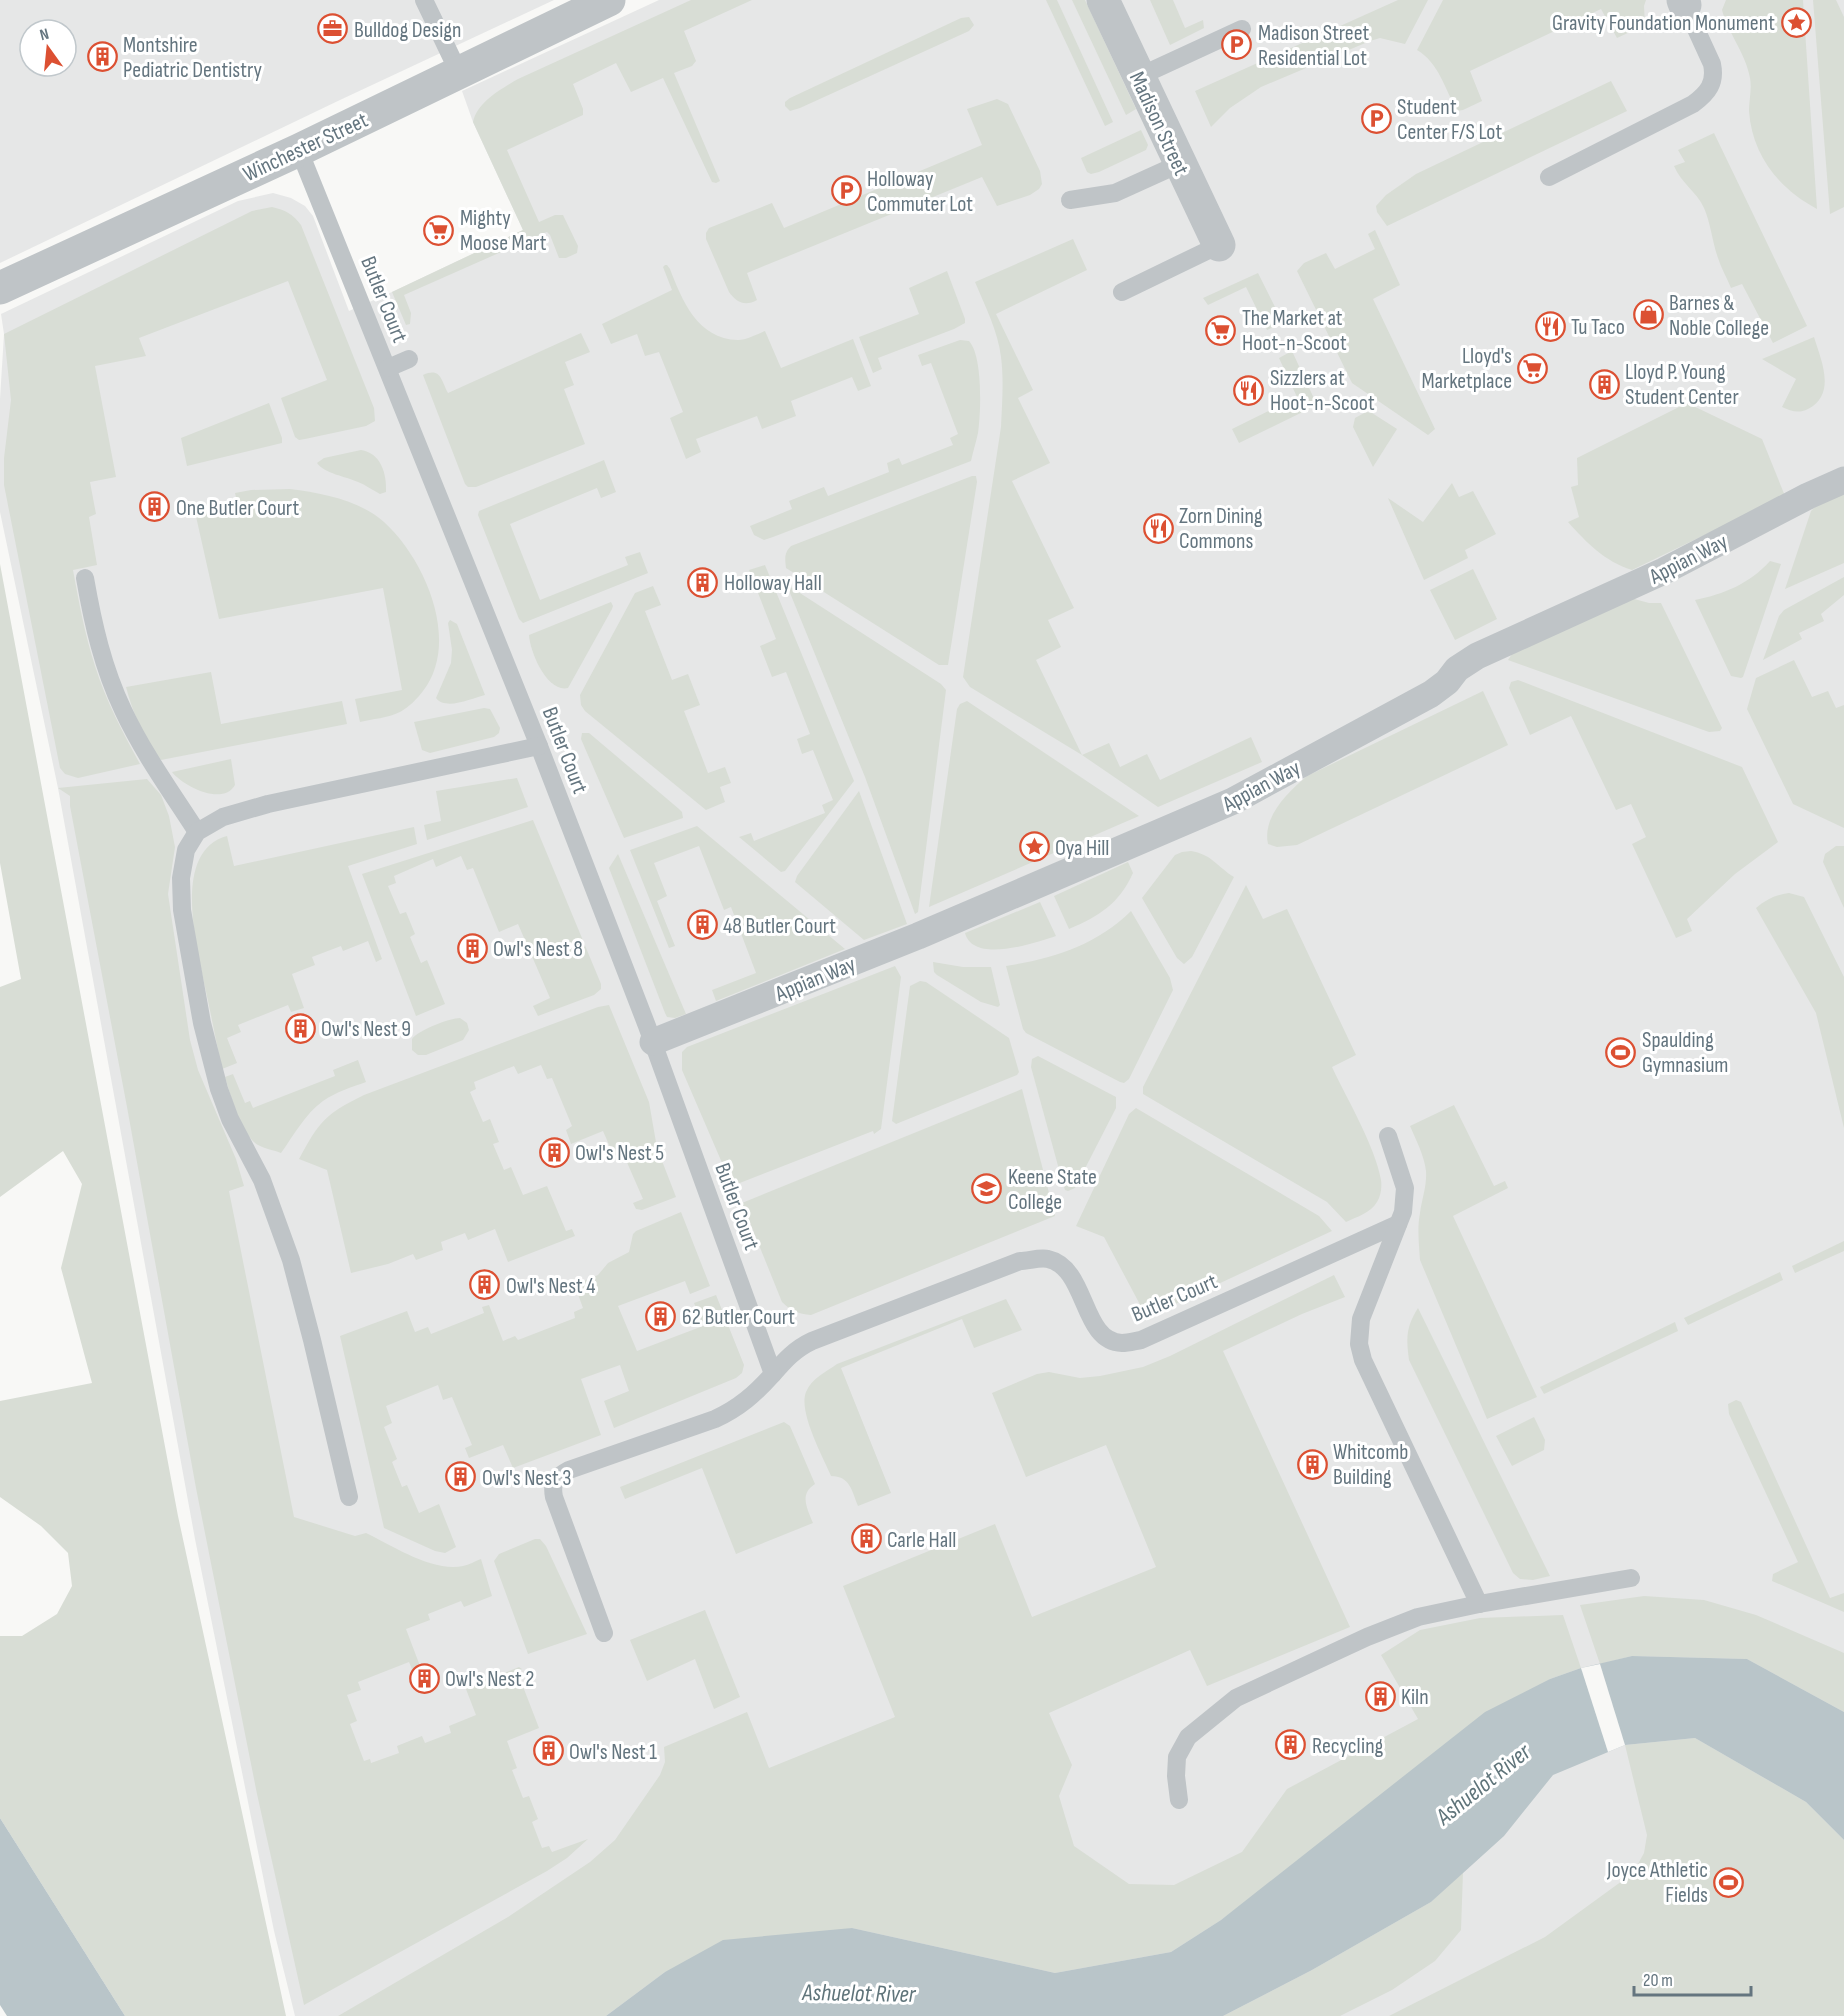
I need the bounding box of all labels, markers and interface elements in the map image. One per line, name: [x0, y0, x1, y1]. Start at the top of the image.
place icon: Gravity Foundation Monument: [1780, 6, 1812, 38]
place label: Gravity Foundation Monument: [1552, 10, 1775, 37]
office icon: Bulldog Design: [317, 13, 349, 45]
place label: Bulldog Design: [354, 17, 462, 44]
north arrow: [18, 18, 78, 78]
place label: Madison Street Residential Lot: [1258, 20, 1369, 72]
text: N: [38, 25, 51, 45]
parking icon: Madison Street Residential Lot: [1221, 29, 1253, 61]
place label: Montshire Pediatric Dentistry: [123, 32, 262, 84]
building icon: Montshire Pediatric Dentistry: [86, 41, 118, 73]
street label: Madison Street: [1123, 68, 1194, 180]
place label: Student Center F/S Lot: [1397, 94, 1502, 146]
parking icon: Student Center F/S Lot: [1360, 103, 1392, 135]
street label: Winchester Street: [239, 107, 373, 188]
place label: Holloway Commuter Lot: [867, 166, 973, 218]
parking icon: Holloway Commuter Lot: [830, 175, 862, 207]
place label: Mighty Moose Mart: [460, 205, 547, 257]
supermarket icon: Mighty Moose Mart: [423, 214, 455, 246]
street label: Butler Court: [354, 253, 413, 347]
place label: Barnes & Noble College: [1669, 290, 1769, 342]
shop icon: Barnes & Noble College: [1632, 299, 1664, 331]
place label: The Market at Hoot-n-Scoot: [1242, 305, 1347, 357]
restaurant icon: Tu Taco: [1534, 310, 1566, 342]
supermarket icon: The Market at Hoot-n-Scoot: [1205, 314, 1237, 346]
place label: Tu Taco: [1571, 314, 1625, 341]
place label: Lloyd's Marketplace: [1421, 343, 1512, 395]
supermarket icon: Lloyd's Marketplace: [1517, 352, 1549, 384]
place label: Lloyd P. Young Student Center: [1625, 359, 1739, 411]
place label: Sizzlers at Hoot-n-Scoot: [1270, 365, 1375, 417]
building icon: Lloyd P. Young Student Center: [1588, 368, 1620, 400]
restaurant icon: Sizzlers at Hoot-n-Scoot: [1233, 374, 1265, 406]
building icon: One Butler Court: [139, 491, 171, 523]
place label: One Butler Court: [176, 495, 299, 522]
place label: Zorn Dining Commons: [1179, 503, 1263, 555]
restaurant icon: Zorn Dining Commons: [1142, 512, 1174, 544]
street label: Appian Way: [1644, 528, 1733, 591]
building icon: Holloway Hall: [687, 566, 719, 598]
place label: Holloway Hall: [724, 570, 822, 597]
street label: Butler Court: [536, 703, 594, 798]
street label: Appian Way: [1217, 754, 1306, 818]
place icon: Oya Hill: [1018, 831, 1050, 863]
place label: Oya Hill: [1055, 835, 1109, 862]
building icon: 48 Butler Court: [686, 909, 718, 941]
place label: 48 Butler Court: [723, 913, 836, 940]
building icon: Owl's Nest 8: [456, 932, 488, 964]
place label: Owl's Nest 8: [493, 936, 583, 963]
street label: Appian Way: [771, 951, 860, 1008]
building icon: Owl's Nest 9: [284, 1012, 316, 1044]
place label: Owl's Nest 9: [321, 1016, 411, 1043]
place label: Spaulding Gymnasium: [1642, 1027, 1728, 1079]
sports icon: Spaulding Gymnasium: [1605, 1036, 1637, 1068]
building icon: Owl's Nest 5: [538, 1136, 570, 1168]
place label: Owl's Nest 5: [575, 1140, 664, 1167]
street label: Butler Court: [708, 1159, 765, 1254]
place label: Keene State College: [1008, 1164, 1097, 1216]
school or university icon: Keene State College: [971, 1173, 1003, 1205]
street label: Butler Court: [1128, 1268, 1222, 1328]
building icon: Owl's Nest 4: [469, 1269, 501, 1301]
place label: Owl's Nest 4: [506, 1273, 596, 1300]
building icon: 62 Butler Court: [645, 1300, 677, 1332]
place label: 62 Butler Court: [682, 1304, 795, 1331]
place label: Whitcomb Building: [1333, 1439, 1408, 1491]
building icon: Whitcomb Building: [1296, 1448, 1328, 1480]
building icon: Owl's Nest 3: [445, 1461, 477, 1493]
place label: Owl's Nest 3: [482, 1465, 572, 1492]
building icon: Carle Hall: [850, 1523, 882, 1555]
place label: Carle Hall: [887, 1527, 956, 1554]
building icon: Owl's Nest 2: [408, 1662, 440, 1694]
place label: Owl's Nest 2: [445, 1666, 534, 1693]
building icon: Kiln: [1364, 1680, 1396, 1712]
place label: Kiln: [1401, 1684, 1429, 1711]
building icon: Recycling: [1275, 1729, 1307, 1761]
place label: Recycling: [1312, 1733, 1384, 1760]
building icon: Owl's Nest 1: [532, 1735, 564, 1767]
water label: Ashuelot River: [1429, 1737, 1537, 1832]
place label: Owl's Nest 1: [569, 1739, 657, 1766]
place label: Joyce Athletic Fields: [1606, 1857, 1708, 1909]
sports icon: Joyce Athletic Fields: [1713, 1866, 1745, 1898]
scale bar: [1634, 1959, 1751, 1997]
text: 20 m: [1643, 1970, 1673, 1991]
water label: Ashuelot River: [801, 1978, 917, 2009]

